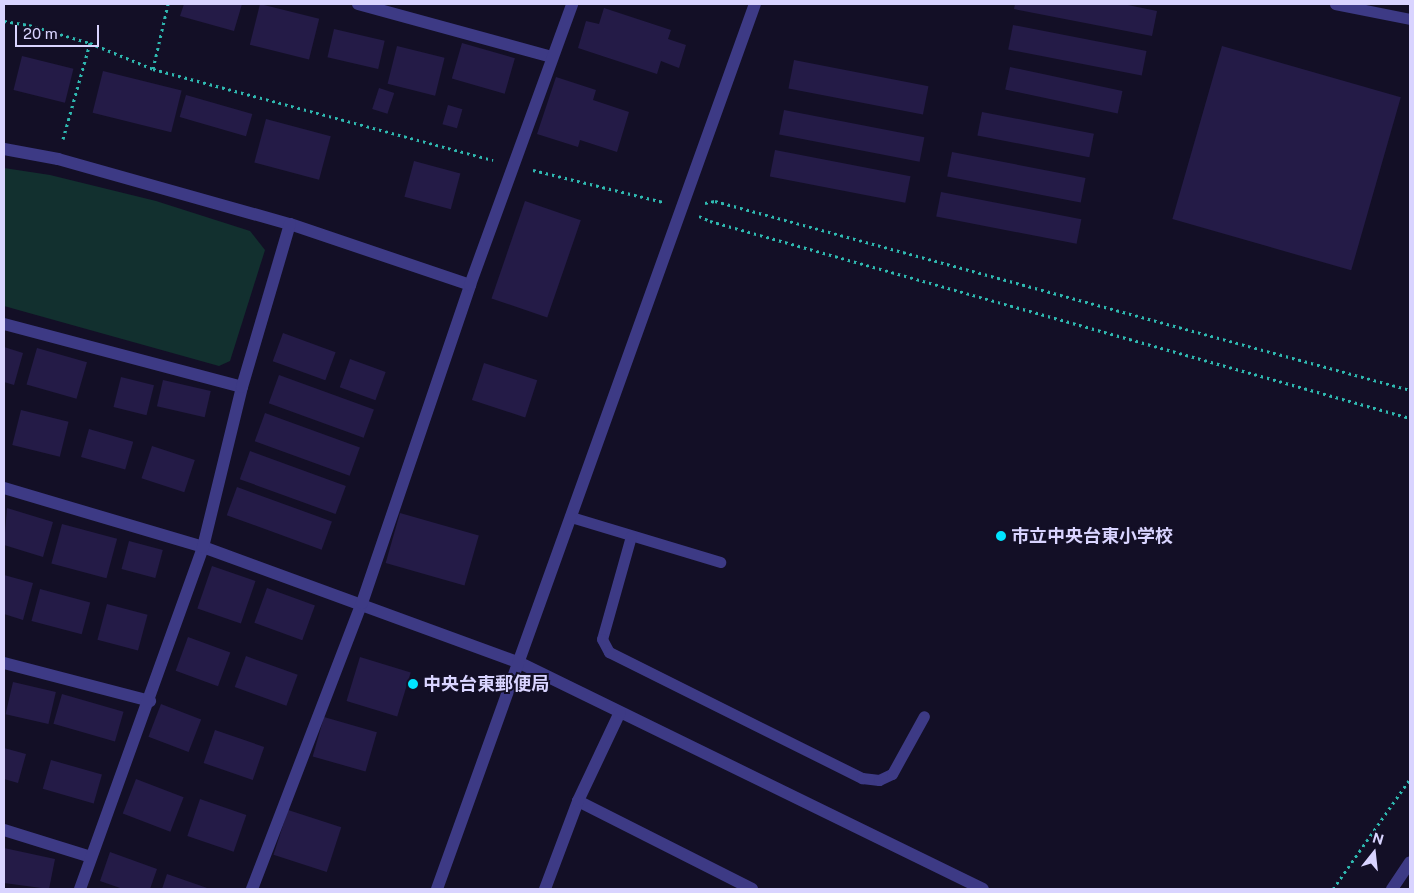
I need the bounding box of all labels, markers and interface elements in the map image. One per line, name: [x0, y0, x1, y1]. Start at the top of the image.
scale bar: [18, 15, 101, 47]
text: 20 m: [23, 25, 58, 42]
place label: 市立中央台東小学校: [1011, 525, 1173, 547]
marker: 市立中央台東小学校: [995, 530, 1007, 542]
place label: 中央台東郵便局: [423, 673, 549, 695]
marker: 中央台東郵便局: [407, 678, 419, 690]
north arrow: [1349, 828, 1399, 878]
text: N: [1371, 829, 1386, 848]

